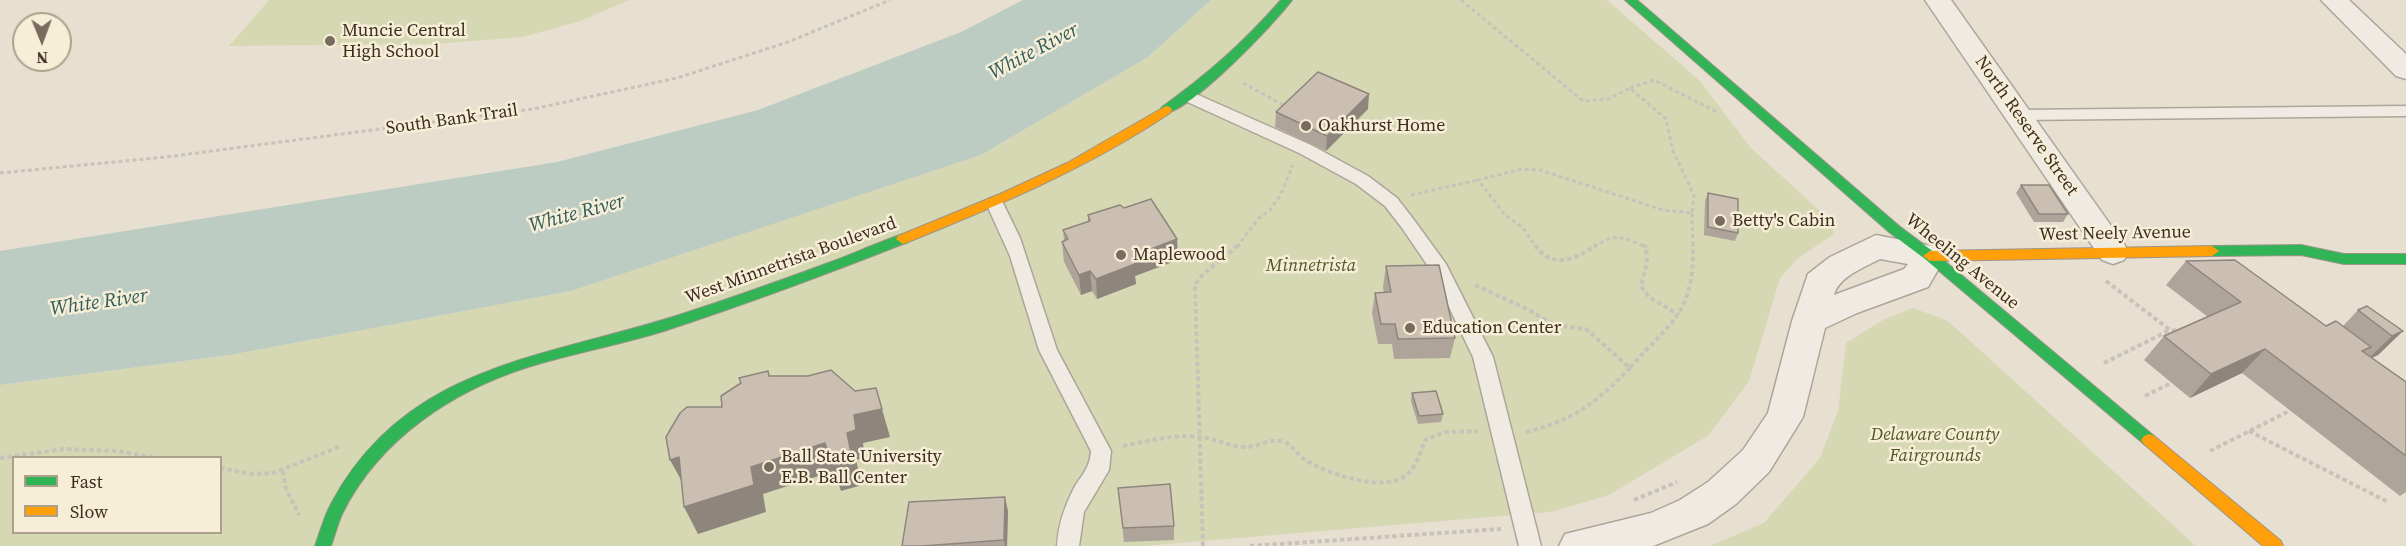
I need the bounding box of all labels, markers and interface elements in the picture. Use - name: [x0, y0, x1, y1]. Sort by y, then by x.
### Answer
- north arrow: [12, 12, 72, 72]
- water label: White River: [985, 18, 1083, 86]
- place label: Muncie Central High School: [342, 20, 466, 63]
- marker: Muncie Central High School: [323, 34, 337, 48]
- text: N: [36, 47, 48, 69]
- street label: North Reserve Street: [1970, 52, 2082, 200]
- street label: South Bank Trail: [385, 100, 519, 140]
- place label: Oakhurst Home: [1318, 115, 1445, 137]
- marker: Oakhurst Home: [1299, 119, 1313, 133]
- water label: White River: [526, 190, 628, 238]
- street label: Wheeling Avenue: [1901, 209, 2023, 315]
- place label: Betty's Cabin: [1732, 210, 1835, 232]
- street label: West Minnetrista Boulevard: [683, 213, 899, 309]
- marker: Betty's Cabin: [1713, 214, 1727, 228]
- street label: West Neely Avenue: [2039, 222, 2191, 246]
- place label: Maplewood: [1133, 244, 1226, 266]
- marker: Maplewood: [1114, 248, 1128, 262]
- park label: Minnetrista: [1266, 255, 1356, 277]
- water label: White River: [49, 284, 149, 322]
- place label: Education Center: [1422, 317, 1561, 339]
- marker: Education Center: [1403, 321, 1417, 335]
- park label: Delaware County Fairgrounds: [1871, 424, 1999, 466]
- place label: Ball State University E.B. Ball Center: [781, 446, 942, 488]
- legend: [12, 456, 222, 534]
- marker: Ball State University E.B. Ball Center: [762, 460, 776, 474]
- text: Fast: [70, 469, 103, 494]
- text: Slow: [70, 499, 108, 524]

